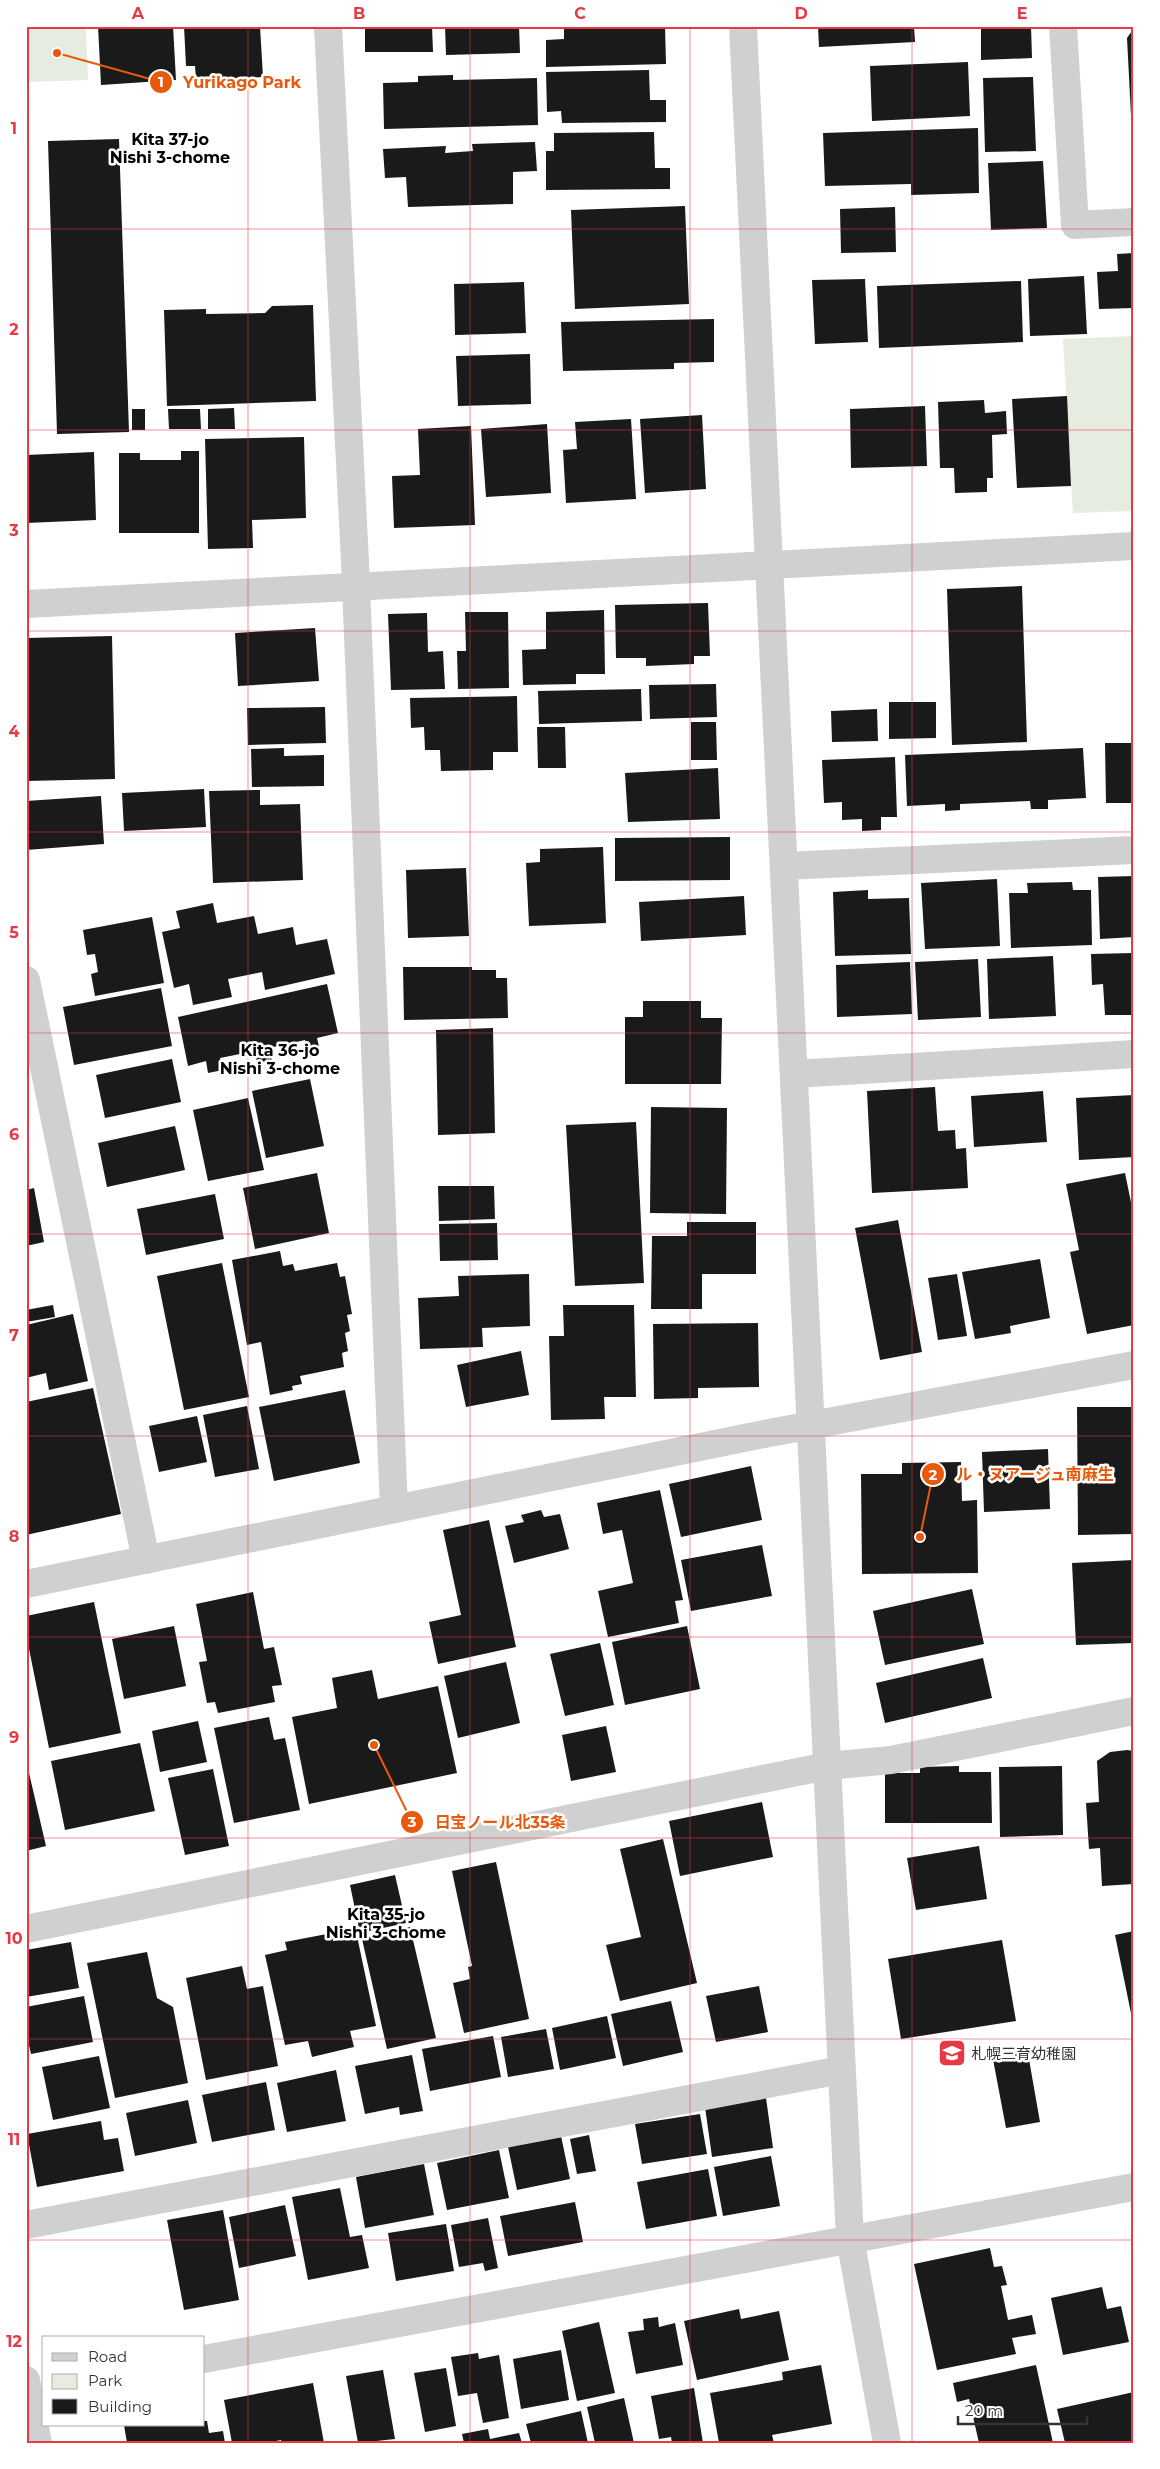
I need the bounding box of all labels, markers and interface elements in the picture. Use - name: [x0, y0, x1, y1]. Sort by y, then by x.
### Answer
- text: A: [131, 4, 145, 23]
- text: B: [353, 4, 365, 23]
- text: C: [574, 4, 586, 23]
- text: D: [794, 4, 808, 23]
- text: E: [1017, 4, 1027, 23]
- callout: Yurikago Park: [148, 67, 311, 98]
- text: 1: [158, 72, 164, 91]
- text: Yurikago Park: [182, 73, 302, 92]
- text: 1: [11, 119, 17, 138]
- district label: Kita 37-jo Nishi 3-chome: [110, 130, 230, 167]
- text: 2: [9, 320, 19, 339]
- text: 3: [8, 521, 19, 540]
- text: 4: [8, 722, 20, 741]
- text: 5: [9, 923, 19, 942]
- district label: Kita 36-jo Nishi 3-chome: [220, 1041, 340, 1078]
- text: 6: [9, 1125, 19, 1144]
- text: 7: [9, 1326, 19, 1345]
- callout: ル・ヌアージュ南麻生: [921, 1459, 1125, 1490]
- text: 2: [929, 1465, 938, 1484]
- text: ル・ヌアージュ南麻生: [956, 1465, 1114, 1484]
- text: 8: [9, 1527, 19, 1546]
- text: 9: [9, 1728, 19, 1747]
- callout: 日宝ノール北35条: [399, 1806, 575, 1837]
- text: 3: [407, 1812, 417, 1831]
- text: 日宝ノール北35条: [435, 1813, 565, 1832]
- district label: Kita 35-jo Nishi 3-chome: [326, 1905, 446, 1942]
- text: 10: [5, 1929, 23, 1948]
- school or university icon: 札幌三育幼稚園: [937, 2038, 967, 2068]
- place label: 札幌三育幼稚園: [971, 2044, 1076, 2063]
- text: 11: [8, 2130, 20, 2149]
- text: 12: [6, 2332, 22, 2351]
- legend: [42, 2336, 205, 2426]
- text: Road: [88, 2347, 127, 2366]
- text: Park: [88, 2371, 122, 2390]
- scale bar: [958, 2394, 1086, 2426]
- text: Building: [88, 2397, 152, 2416]
- text: 20 m: [965, 2401, 1003, 2420]

